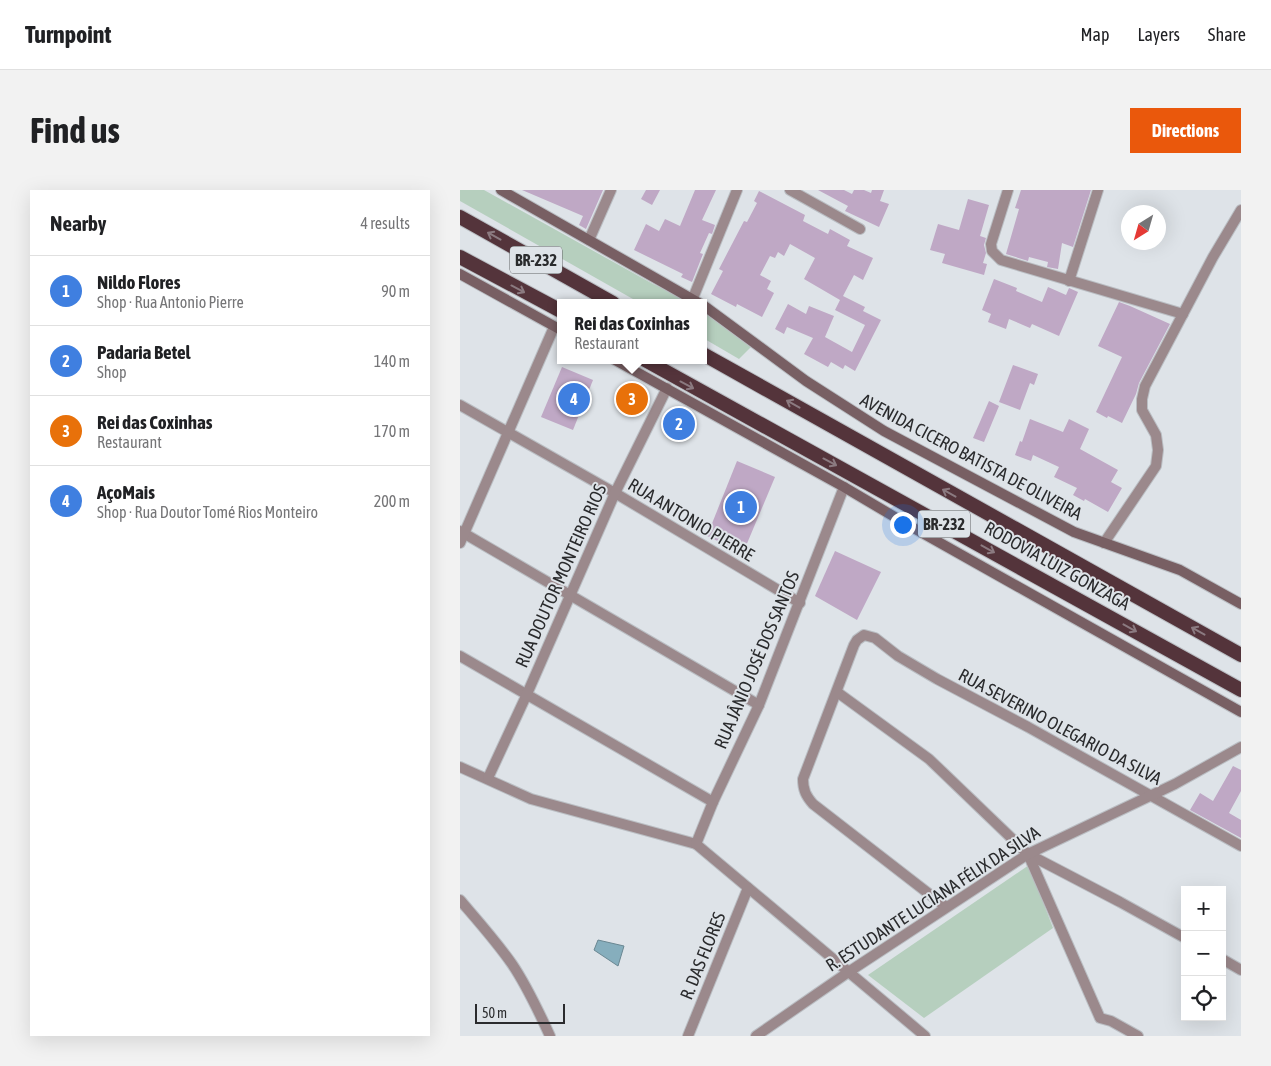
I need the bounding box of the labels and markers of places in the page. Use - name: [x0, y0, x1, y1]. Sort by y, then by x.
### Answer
- pin: 4: [558, 380, 590, 418]
- pin: 3: [616, 380, 648, 418]
- pin: 2: [663, 405, 695, 443]
- pin: 1: [725, 488, 757, 526]

